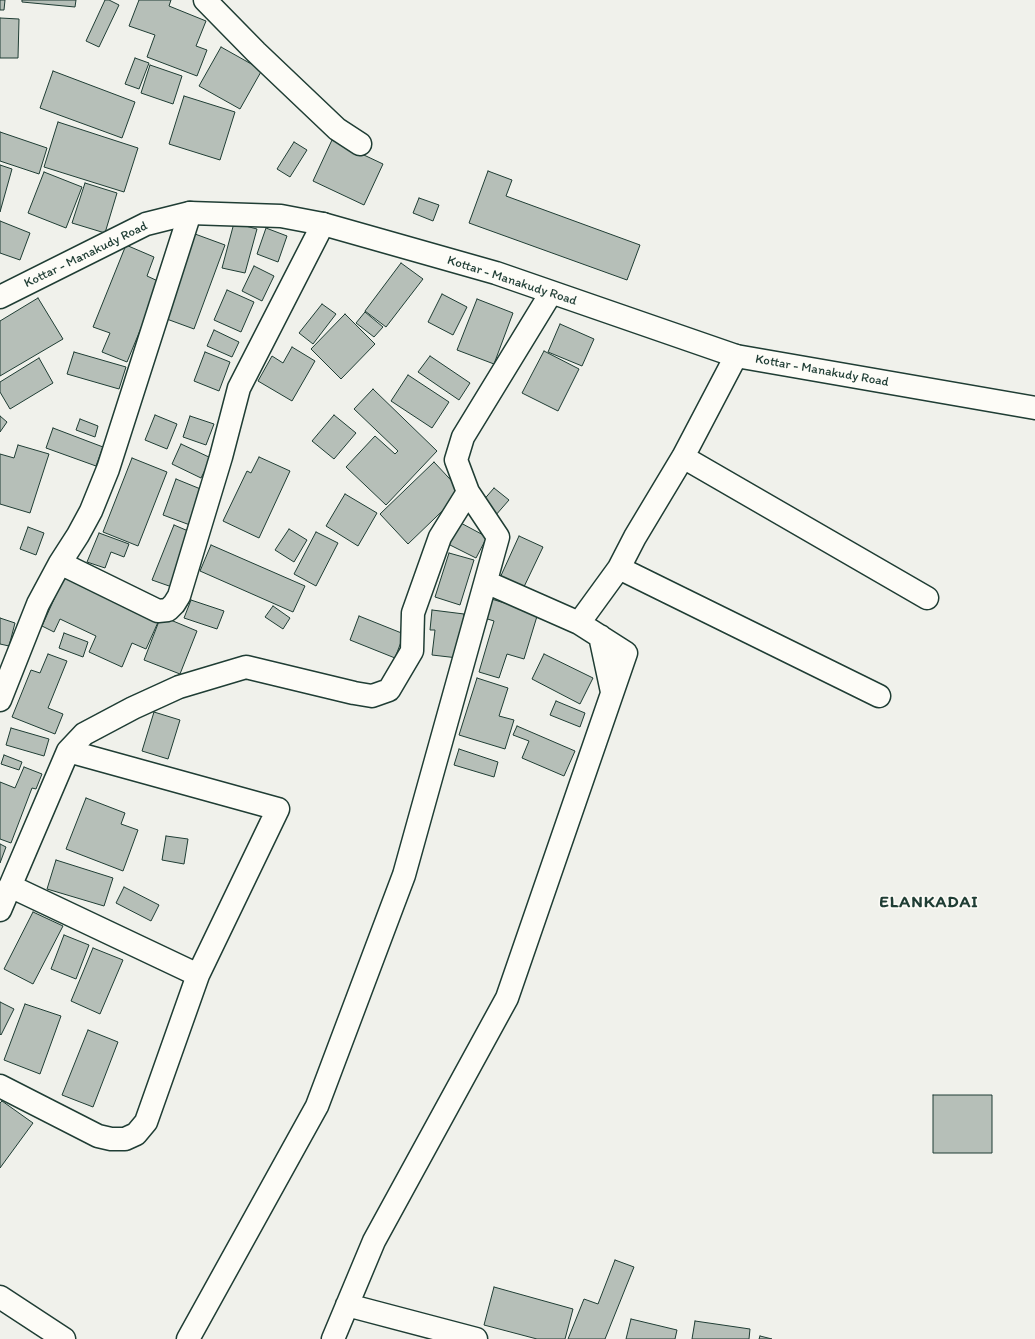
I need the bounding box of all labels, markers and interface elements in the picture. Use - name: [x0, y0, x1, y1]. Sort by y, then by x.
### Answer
- street label: Kottar - Manakudy Road: [22, 218, 150, 292]
- street label: Kottar - Manakudy Road: [445, 253, 579, 309]
- street label: Kottar - Manakudy Road: [754, 352, 890, 390]
- district label: ELANKADAI: [880, 893, 978, 913]

